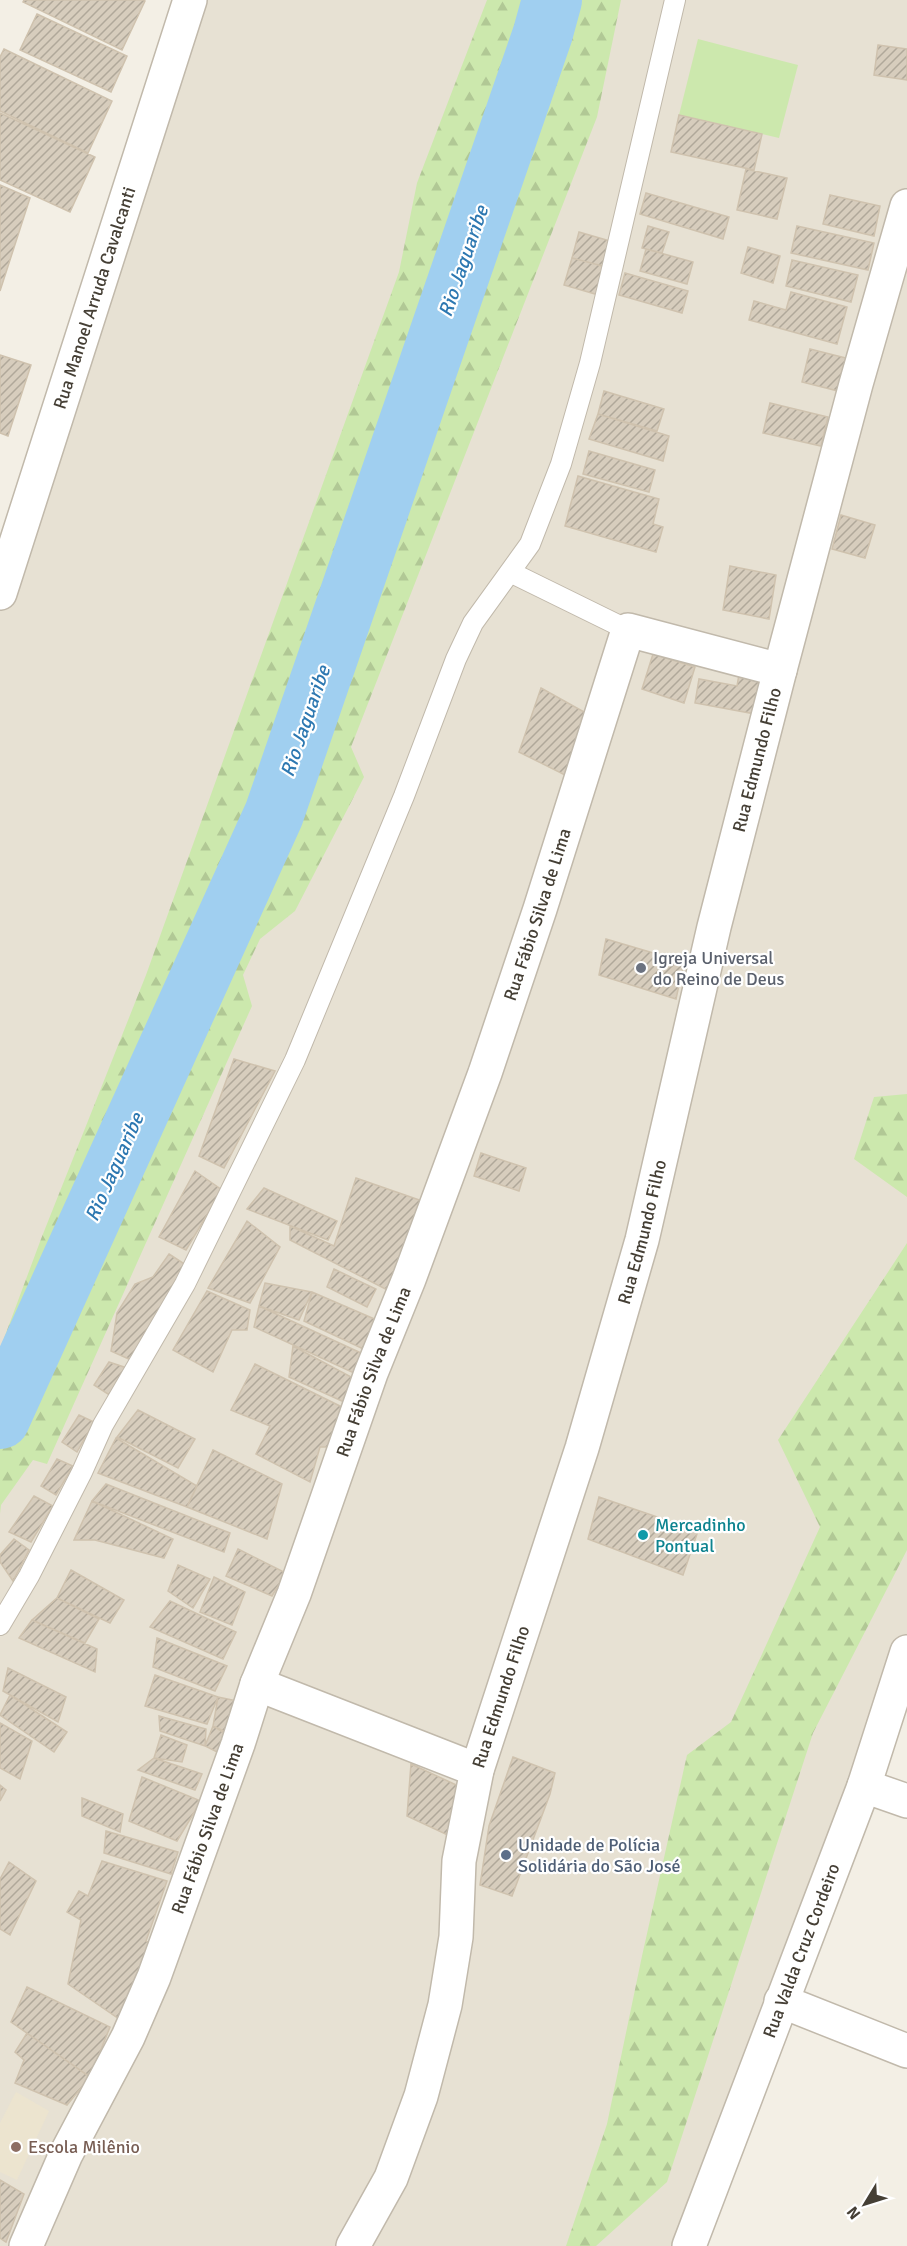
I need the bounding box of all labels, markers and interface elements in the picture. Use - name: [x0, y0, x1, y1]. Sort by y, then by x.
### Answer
- street label: Rua Manoel Arruda Cavalcanti: [49, 184, 140, 412]
- water label: Rio Jaguaribe: [433, 201, 495, 320]
- water label: Rio Jaguaribe: [275, 661, 337, 780]
- street label: Rua Edmundo Filho: [728, 685, 786, 835]
- street label: Rua Fábio Silva de Lima: [499, 825, 576, 1004]
- place label: Igreja Universal do Reino de Deus: [653, 947, 784, 990]
- marker: Igreja Universal do Reino de Deus: [634, 961, 648, 975]
- water label: Rio Jaguaribe: [79, 1108, 150, 1225]
- street label: Rua Edmundo Filho: [613, 1158, 671, 1307]
- street label: Rua Fábio Silva de Lima: [332, 1283, 416, 1460]
- place label: Mercadinho Pontual: [655, 1514, 746, 1557]
- marker: Mercadinho Pontual: [636, 1528, 650, 1542]
- street label: Rua Edmundo Filho: [467, 1623, 534, 1771]
- street label: Rua Fábio Silva de Lima: [167, 1740, 248, 1917]
- place label: Unidade de Polícia Solidária do São José: [518, 1834, 681, 1877]
- marker: Unidade de Polícia Solidária do São José: [499, 1848, 513, 1862]
- street label: Rua Valda Cruz Cordeiro: [758, 1860, 845, 2041]
- place label: Escola Milênio: [28, 2136, 140, 2158]
- marker: Escola Milênio: [9, 2140, 23, 2154]
- north arrow: [835, 2174, 895, 2234]
- text: N: [843, 2202, 865, 2223]

